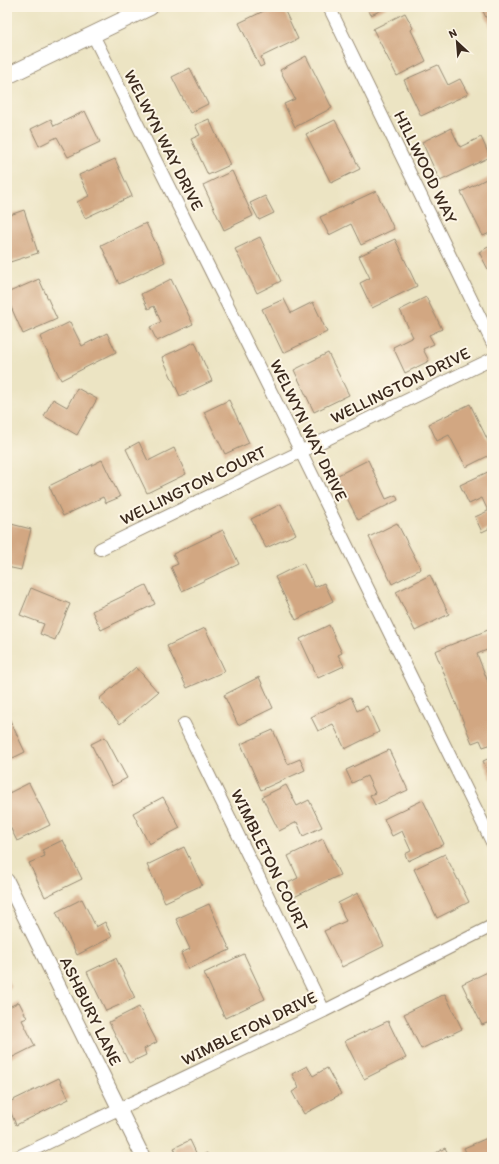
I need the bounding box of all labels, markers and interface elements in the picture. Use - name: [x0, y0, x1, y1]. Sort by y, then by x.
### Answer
- north arrow: [437, 22, 477, 62]
- text: N: [447, 26, 459, 41]
- street label: WELWYN WAY DRIVE: [120, 66, 208, 214]
- street label: HILLWOOD WAY: [390, 107, 462, 227]
- street label: WELLINGTON DRIVE: [327, 342, 473, 428]
- street label: WELWYN WAY DRIVE: [266, 356, 352, 504]
- street label: WELLINGTON COURT: [117, 441, 270, 529]
- street label: WIMBLETON COURT: [227, 786, 313, 935]
- street label: ASHBURY LANE: [56, 953, 126, 1069]
- street label: WIMBLETON DRIVE: [178, 986, 320, 1070]

